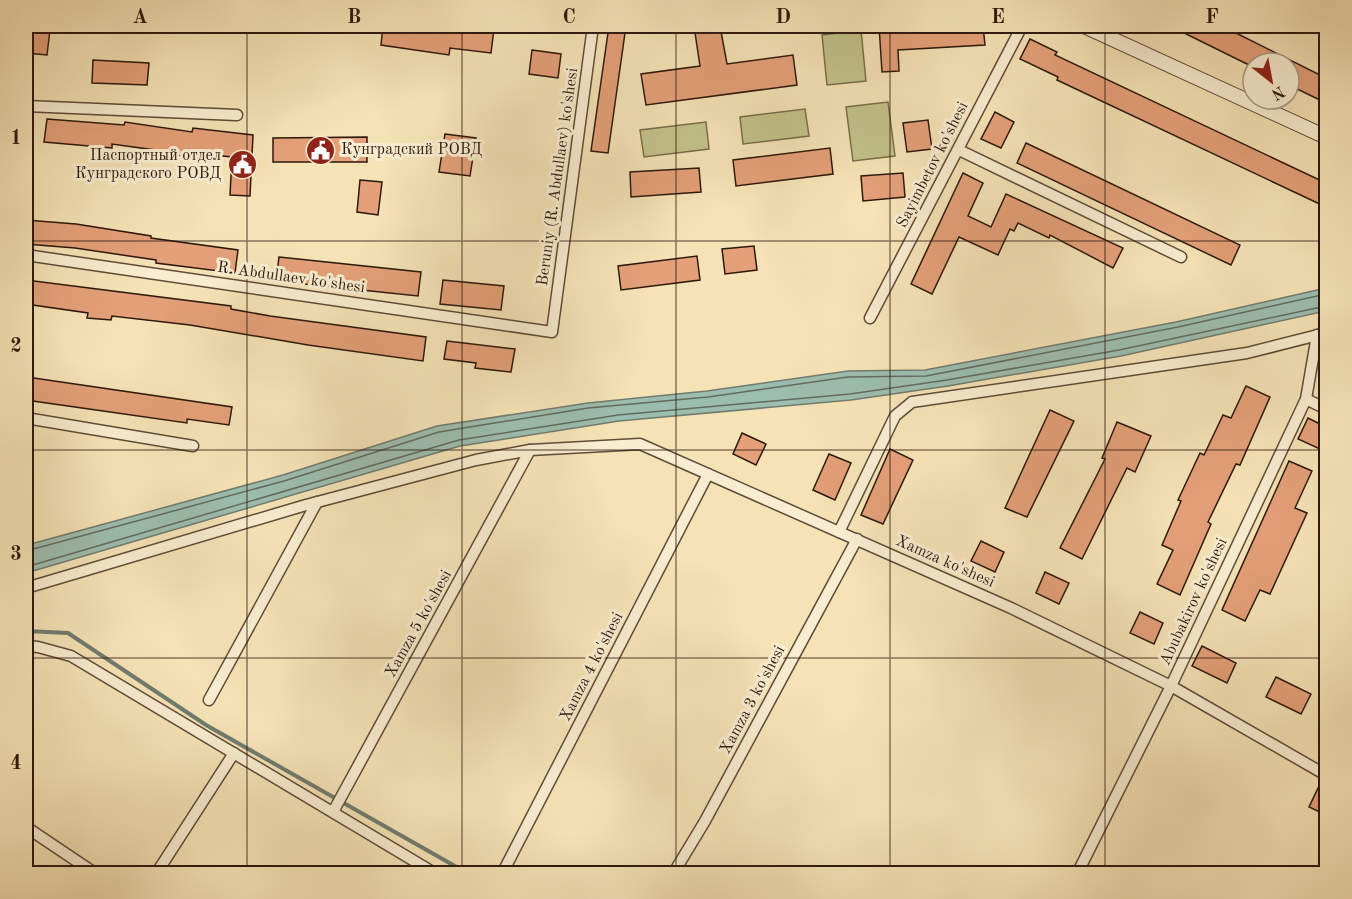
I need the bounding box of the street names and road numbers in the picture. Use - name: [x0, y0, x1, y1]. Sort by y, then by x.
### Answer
- street label: Beruniy (R. Abdullaev) ko'shesi: [534, 67, 581, 287]
- street label: Sayimbetov ko'shesi: [894, 100, 972, 230]
- street label: R. Abdullaev ko'shesi: [216, 260, 366, 296]
- street label: Xamza ko'shesi: [893, 533, 997, 591]
- street label: Abubakirov ko'shesi: [1157, 536, 1231, 668]
- street label: Xamza 5 ko'shesi: [383, 568, 455, 680]
- street label: Xamza 4 ko'shesi: [558, 610, 626, 724]
- street label: Xamza 3 ko'shesi: [718, 643, 788, 757]

